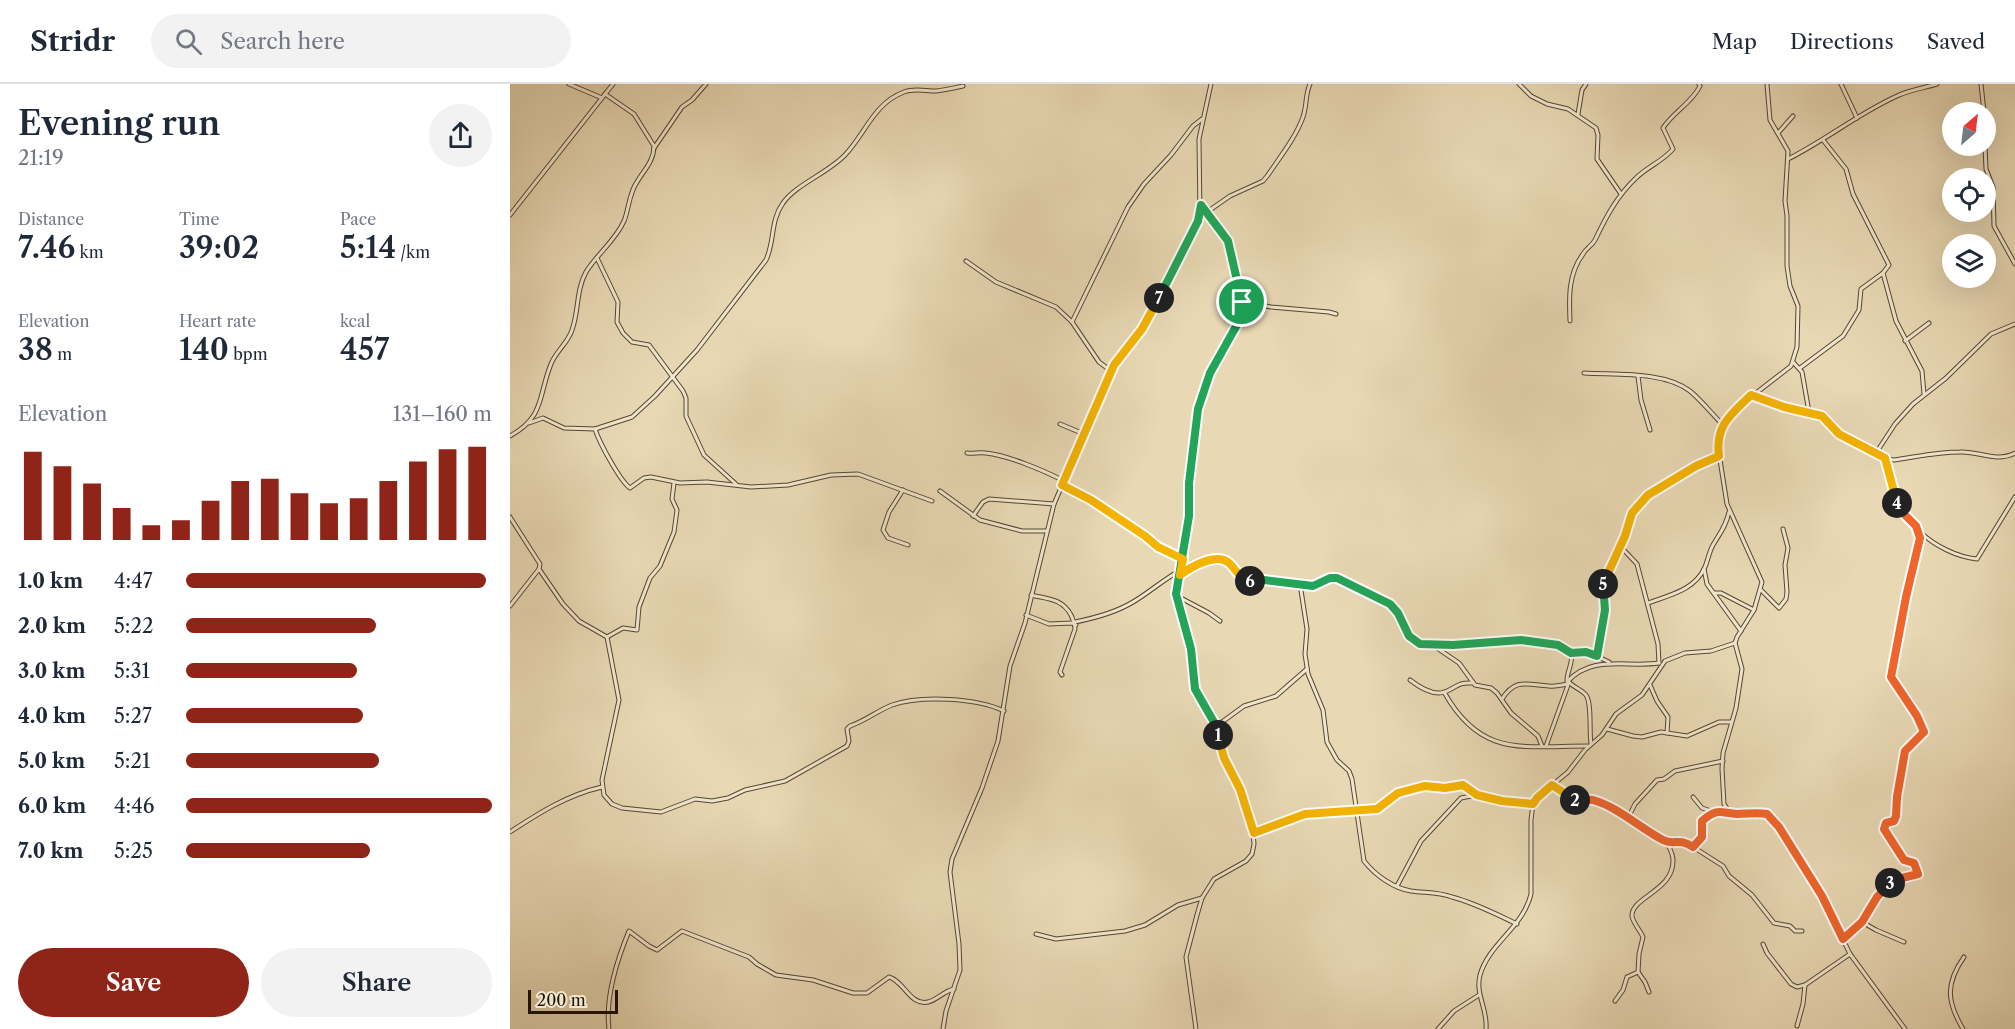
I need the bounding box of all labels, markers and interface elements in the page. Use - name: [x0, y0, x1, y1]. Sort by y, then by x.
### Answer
- search box: [151, 14, 571, 68]
- text: Stridr: [30, 24, 115, 58]
- icon: search: [172, 25, 205, 58]
- text: Search here: [220, 28, 345, 55]
- text: Map: [1712, 29, 1757, 54]
- text: Directions: [1790, 29, 1894, 54]
- text: Saved: [1927, 29, 1985, 54]
- north arrow: [1942, 102, 1996, 156]
- map controls: [1942, 102, 1996, 288]
- text: Evening run: [18, 103, 220, 144]
- button: share: [429, 104, 492, 167]
- text: 21:19: [18, 146, 64, 170]
- button: locate: [1942, 168, 1996, 222]
- text: Distance: [18, 209, 84, 229]
- text: Time: [179, 209, 219, 229]
- text: Pace: [340, 209, 376, 229]
- text: 7.46: [18, 229, 75, 266]
- text: 39:02: [179, 229, 259, 266]
- text: 5:14: [340, 229, 396, 266]
- button: layers: [1942, 234, 1996, 288]
- text: km: [75, 242, 104, 262]
- text: /km: [396, 242, 430, 262]
- pin: [1216, 276, 1267, 327]
- pin: 7: [1144, 283, 1174, 313]
- icon: arrive: [1225, 285, 1258, 318]
- text: 7: [1155, 288, 1163, 308]
- text: Elevation: [18, 311, 89, 331]
- text: Heart rate: [179, 311, 256, 331]
- text: kcal: [340, 311, 370, 331]
- text: 38: [18, 331, 53, 368]
- text: 140: [179, 331, 229, 368]
- text: 457: [340, 331, 389, 368]
- text: m: [53, 344, 72, 364]
- text: bpm: [229, 344, 268, 364]
- text: Elevation: [18, 402, 107, 426]
- text: 131–160 m: [393, 402, 492, 426]
- pin: 4: [1882, 488, 1912, 518]
- text: 4: [1892, 493, 1902, 513]
- pin: 6: [1235, 566, 1265, 596]
- text: 1.0 km: [18, 569, 83, 593]
- text: 4:47: [114, 569, 153, 593]
- pin: 5: [1588, 569, 1618, 599]
- text: 6: [1245, 571, 1255, 591]
- text: 5: [1599, 574, 1607, 594]
- text: 2.0 km: [18, 614, 86, 638]
- text: 5:22: [114, 614, 153, 638]
- text: 3.0 km: [18, 659, 85, 683]
- text: 5:31: [114, 659, 150, 683]
- text: 4.0 km: [18, 704, 86, 728]
- text: 5:27: [114, 704, 152, 728]
- pin: 1: [1203, 720, 1233, 750]
- text: 1: [1214, 725, 1222, 745]
- text: 5.0 km: [18, 749, 85, 773]
- text: 5:21: [114, 749, 150, 773]
- pin: 2: [1560, 785, 1590, 815]
- text: 2: [1570, 790, 1580, 810]
- text: 6.0 km: [18, 794, 86, 818]
- text: 4:46: [114, 794, 154, 818]
- text: 7.0 km: [18, 839, 84, 863]
- text: 5:25: [114, 839, 153, 863]
- pin: 3: [1875, 868, 1905, 898]
- text: 3: [1885, 873, 1895, 893]
- button: Save: [18, 948, 249, 1017]
- button: Share: [261, 948, 492, 1017]
- scale bar: [528, 987, 618, 1014]
- text: 200 m: [537, 990, 586, 1010]

